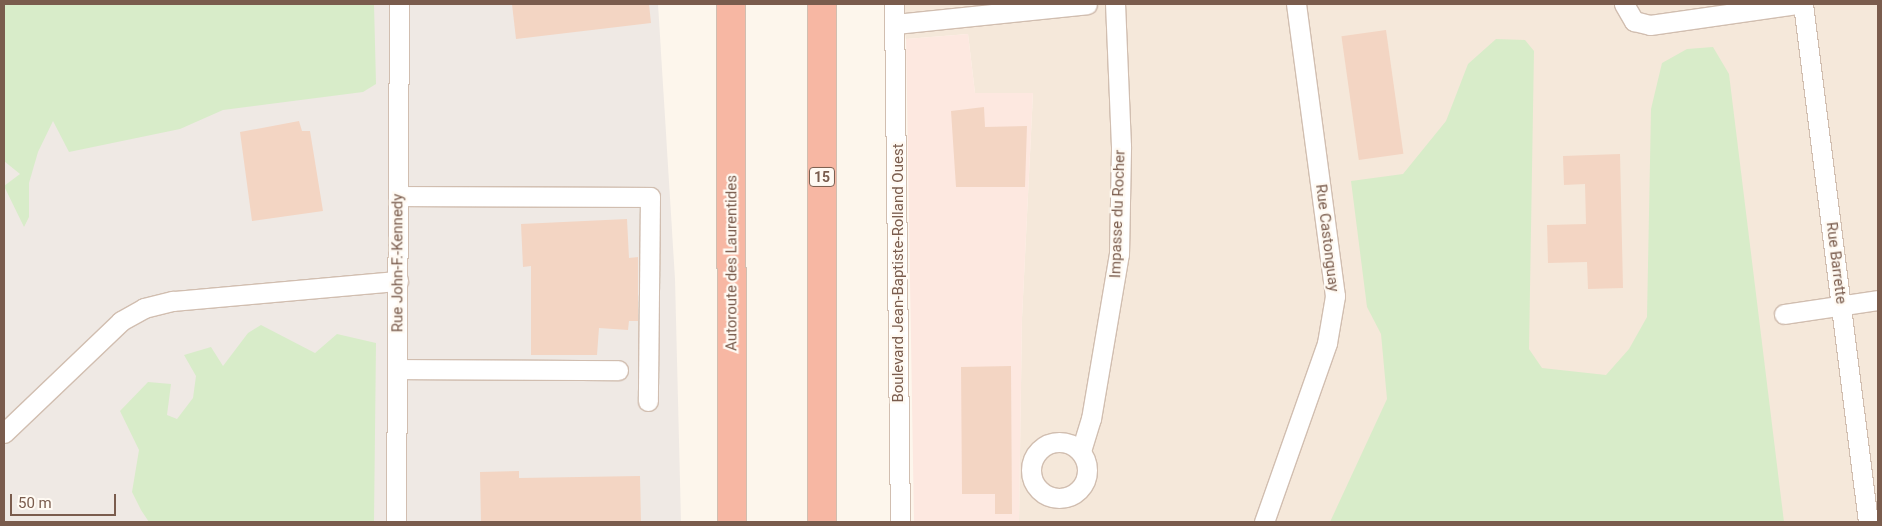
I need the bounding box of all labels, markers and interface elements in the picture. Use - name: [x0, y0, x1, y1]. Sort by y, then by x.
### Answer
- street label: Boulevard Jean-Baptiste-Rolland Ouest: [890, 143, 908, 403]
- street label: Impasse du Rocher: [1107, 150, 1129, 278]
- road number: 15: [808, 166, 836, 188]
- street label: Autoroute des Laurentides: [723, 175, 741, 351]
- street label: Rue Castonguay: [1311, 183, 1343, 293]
- street label: Rue John-F.-Kennedy: [389, 194, 407, 332]
- street label: Rue Barrette: [1822, 221, 1850, 305]
- scale bar: [12, 484, 119, 516]
- text: 50 m: [18, 494, 52, 512]

